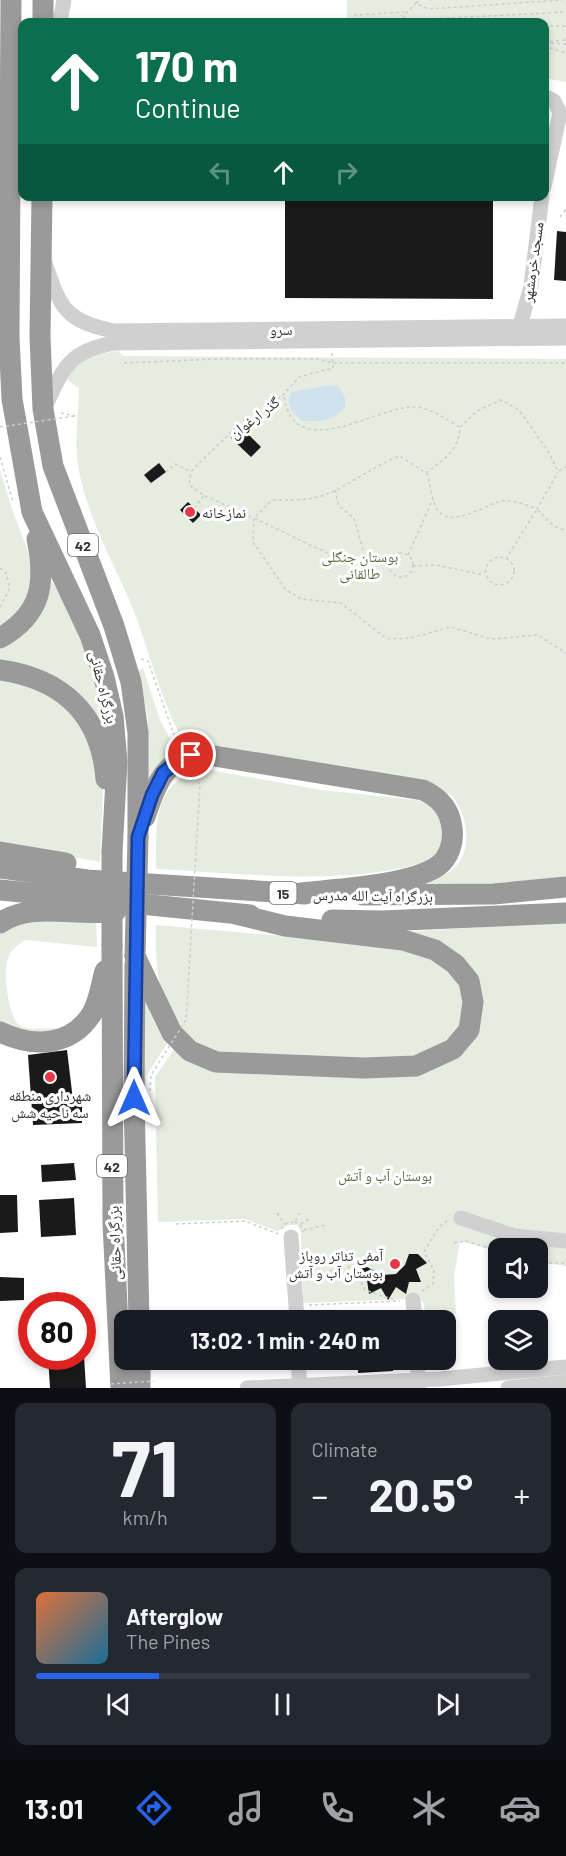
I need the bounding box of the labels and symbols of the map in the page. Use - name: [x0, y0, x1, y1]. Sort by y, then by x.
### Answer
- street label: مسجد خرمشهر: [517, 220, 548, 305]
- street label: سرو: [269, 320, 293, 339]
- street label: گذر ارغوان: [225, 392, 284, 443]
- place label: نمازخانه: [202, 503, 246, 522]
- marker: نمازخانه: [183, 505, 197, 519]
- road number: 42: [68, 534, 98, 556]
- park label: بوستان جنگلی طالقانی: [322, 547, 398, 584]
- street label: بزرگراه حقانی: [84, 649, 122, 726]
- pin: [165, 729, 216, 780]
- road number: 15: [270, 882, 296, 904]
- street label: بزرگراه آیت الله مدرس: [313, 885, 433, 907]
- position arrow: [102, 1066, 166, 1130]
- marker: شهرداری منطقه سه ناحیه شش: [43, 1070, 57, 1084]
- place label: شهرداری منطقه سه ناحیه شش: [9, 1086, 91, 1123]
- road number: 42: [97, 1155, 127, 1177]
- park label: بوستان آب و آتش: [338, 1166, 432, 1186]
- street label: بزرگراه حقانی: [104, 1205, 126, 1281]
- place label: آمفی تئاتر روباز بوستان آب و آتش: [289, 1246, 384, 1283]
- marker: آمفی تئاتر روباز بوستان آب و آتش: [388, 1257, 402, 1271]
- speed limit sign: 80: [18, 1292, 96, 1370]

